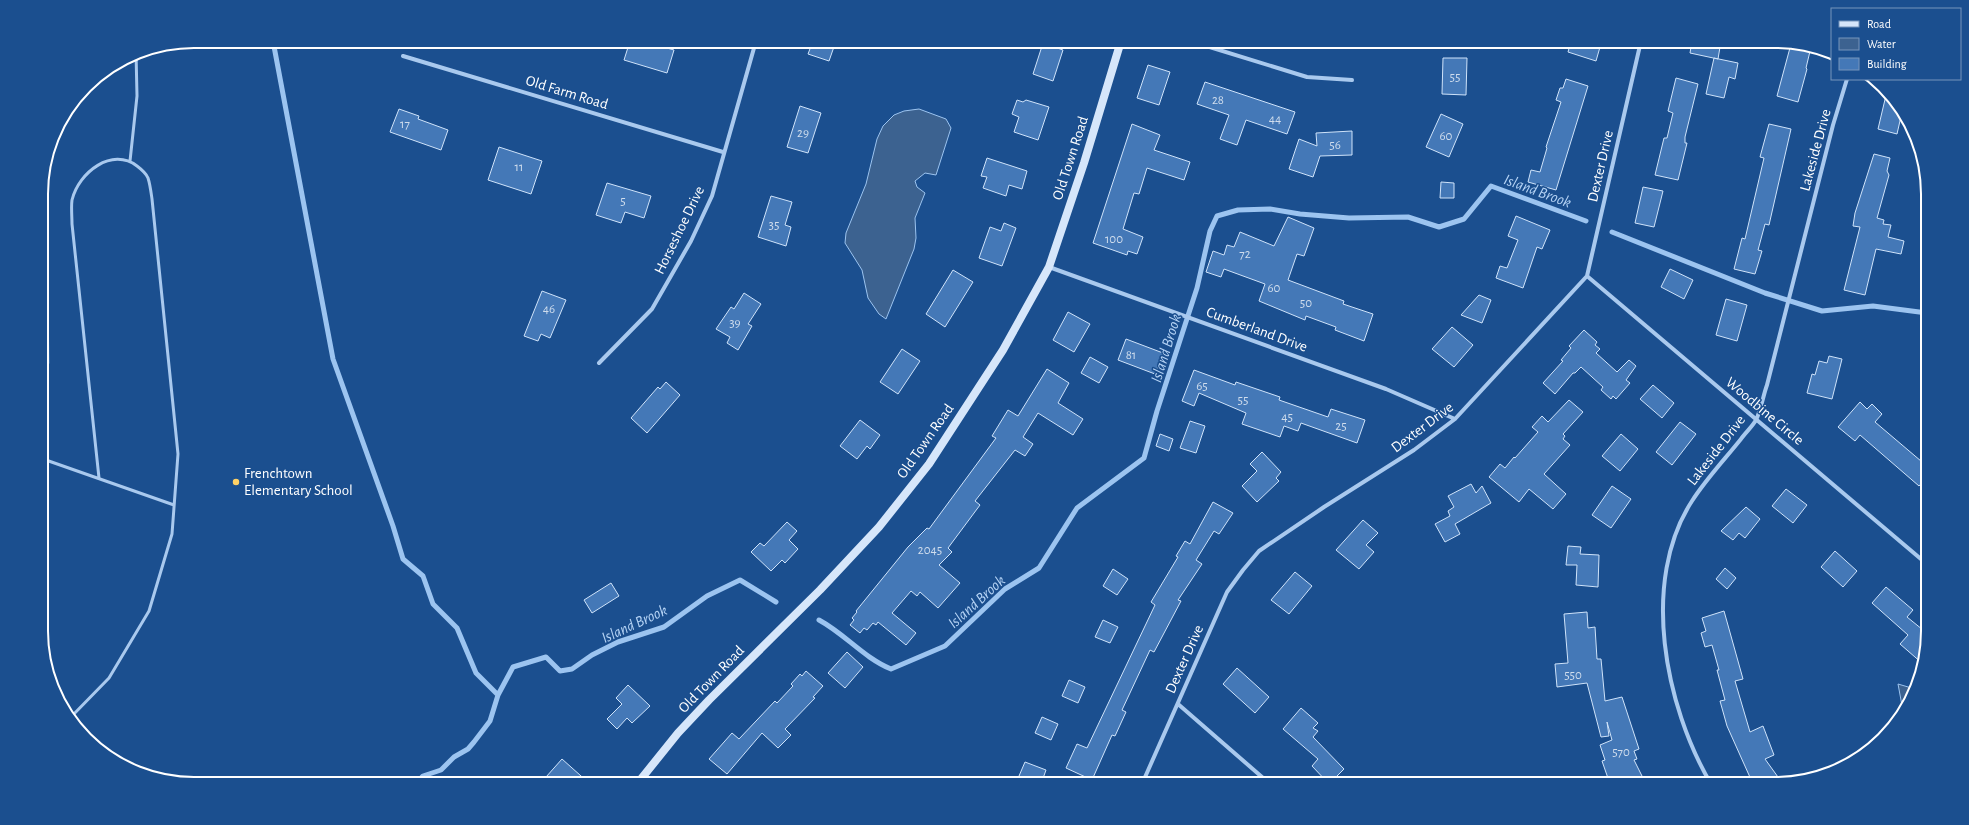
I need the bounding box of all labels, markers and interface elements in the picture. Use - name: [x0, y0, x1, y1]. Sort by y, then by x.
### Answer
- legend: [1831, 8, 1961, 80]
- text: Road: [1867, 18, 1891, 30]
- text: Water: [1867, 38, 1896, 50]
- text: Building: [1867, 58, 1907, 70]
- house number: 55: [1450, 71, 1460, 84]
- street label: Old Farm Road: [524, 73, 610, 112]
- house number: 28: [1212, 94, 1224, 107]
- street label: Lakeside Drive: [1797, 107, 1834, 193]
- house number: 44: [1269, 113, 1281, 126]
- street label: Old Town Road: [1050, 114, 1091, 202]
- house number: 17: [400, 118, 411, 131]
- house number: 29: [797, 127, 809, 140]
- street label: Dexter Drive: [1585, 129, 1616, 203]
- house number: 60: [1440, 130, 1453, 143]
- house number: 56: [1329, 139, 1341, 152]
- house number: 11: [515, 161, 523, 174]
- water label: Island Brook: [1502, 171, 1574, 211]
- street label: Horseshoe Drive: [652, 184, 707, 277]
- house number: 5: [620, 195, 626, 208]
- house number: 35: [769, 219, 779, 232]
- house number: 100: [1105, 233, 1123, 246]
- house number: 72: [1239, 248, 1251, 261]
- house number: 60: [1268, 282, 1281, 295]
- house number: 50: [1300, 297, 1312, 310]
- house number: 46: [543, 303, 555, 316]
- street label: Cumberland Drive: [1204, 304, 1309, 355]
- water label: Island Brook: [1148, 312, 1184, 384]
- house number: 39: [729, 317, 741, 330]
- house number: 81: [1126, 349, 1136, 362]
- street label: Woodbine Circle: [1723, 375, 1806, 448]
- house number: 65: [1196, 380, 1208, 393]
- house number: 55: [1238, 394, 1248, 407]
- street label: Dexter Drive: [1389, 399, 1456, 455]
- street label: Old Town Road: [894, 401, 957, 481]
- house number: 45: [1281, 411, 1293, 424]
- street label: Lakeside Drive: [1685, 412, 1748, 488]
- house number: 25: [1335, 420, 1347, 433]
- place label: Frenchtown Elementary School: [244, 466, 353, 498]
- marker: Frenchtown Elementary School: [231, 477, 241, 487]
- house number: 2045: [918, 544, 942, 557]
- water label: Island Brook: [945, 572, 1008, 631]
- water label: Island Brook: [599, 602, 670, 646]
- street label: Dexter Drive: [1163, 623, 1206, 696]
- street label: Old Town Road: [676, 643, 747, 716]
- house number: 550: [1564, 669, 1582, 682]
- house number: 570: [1612, 746, 1630, 759]

